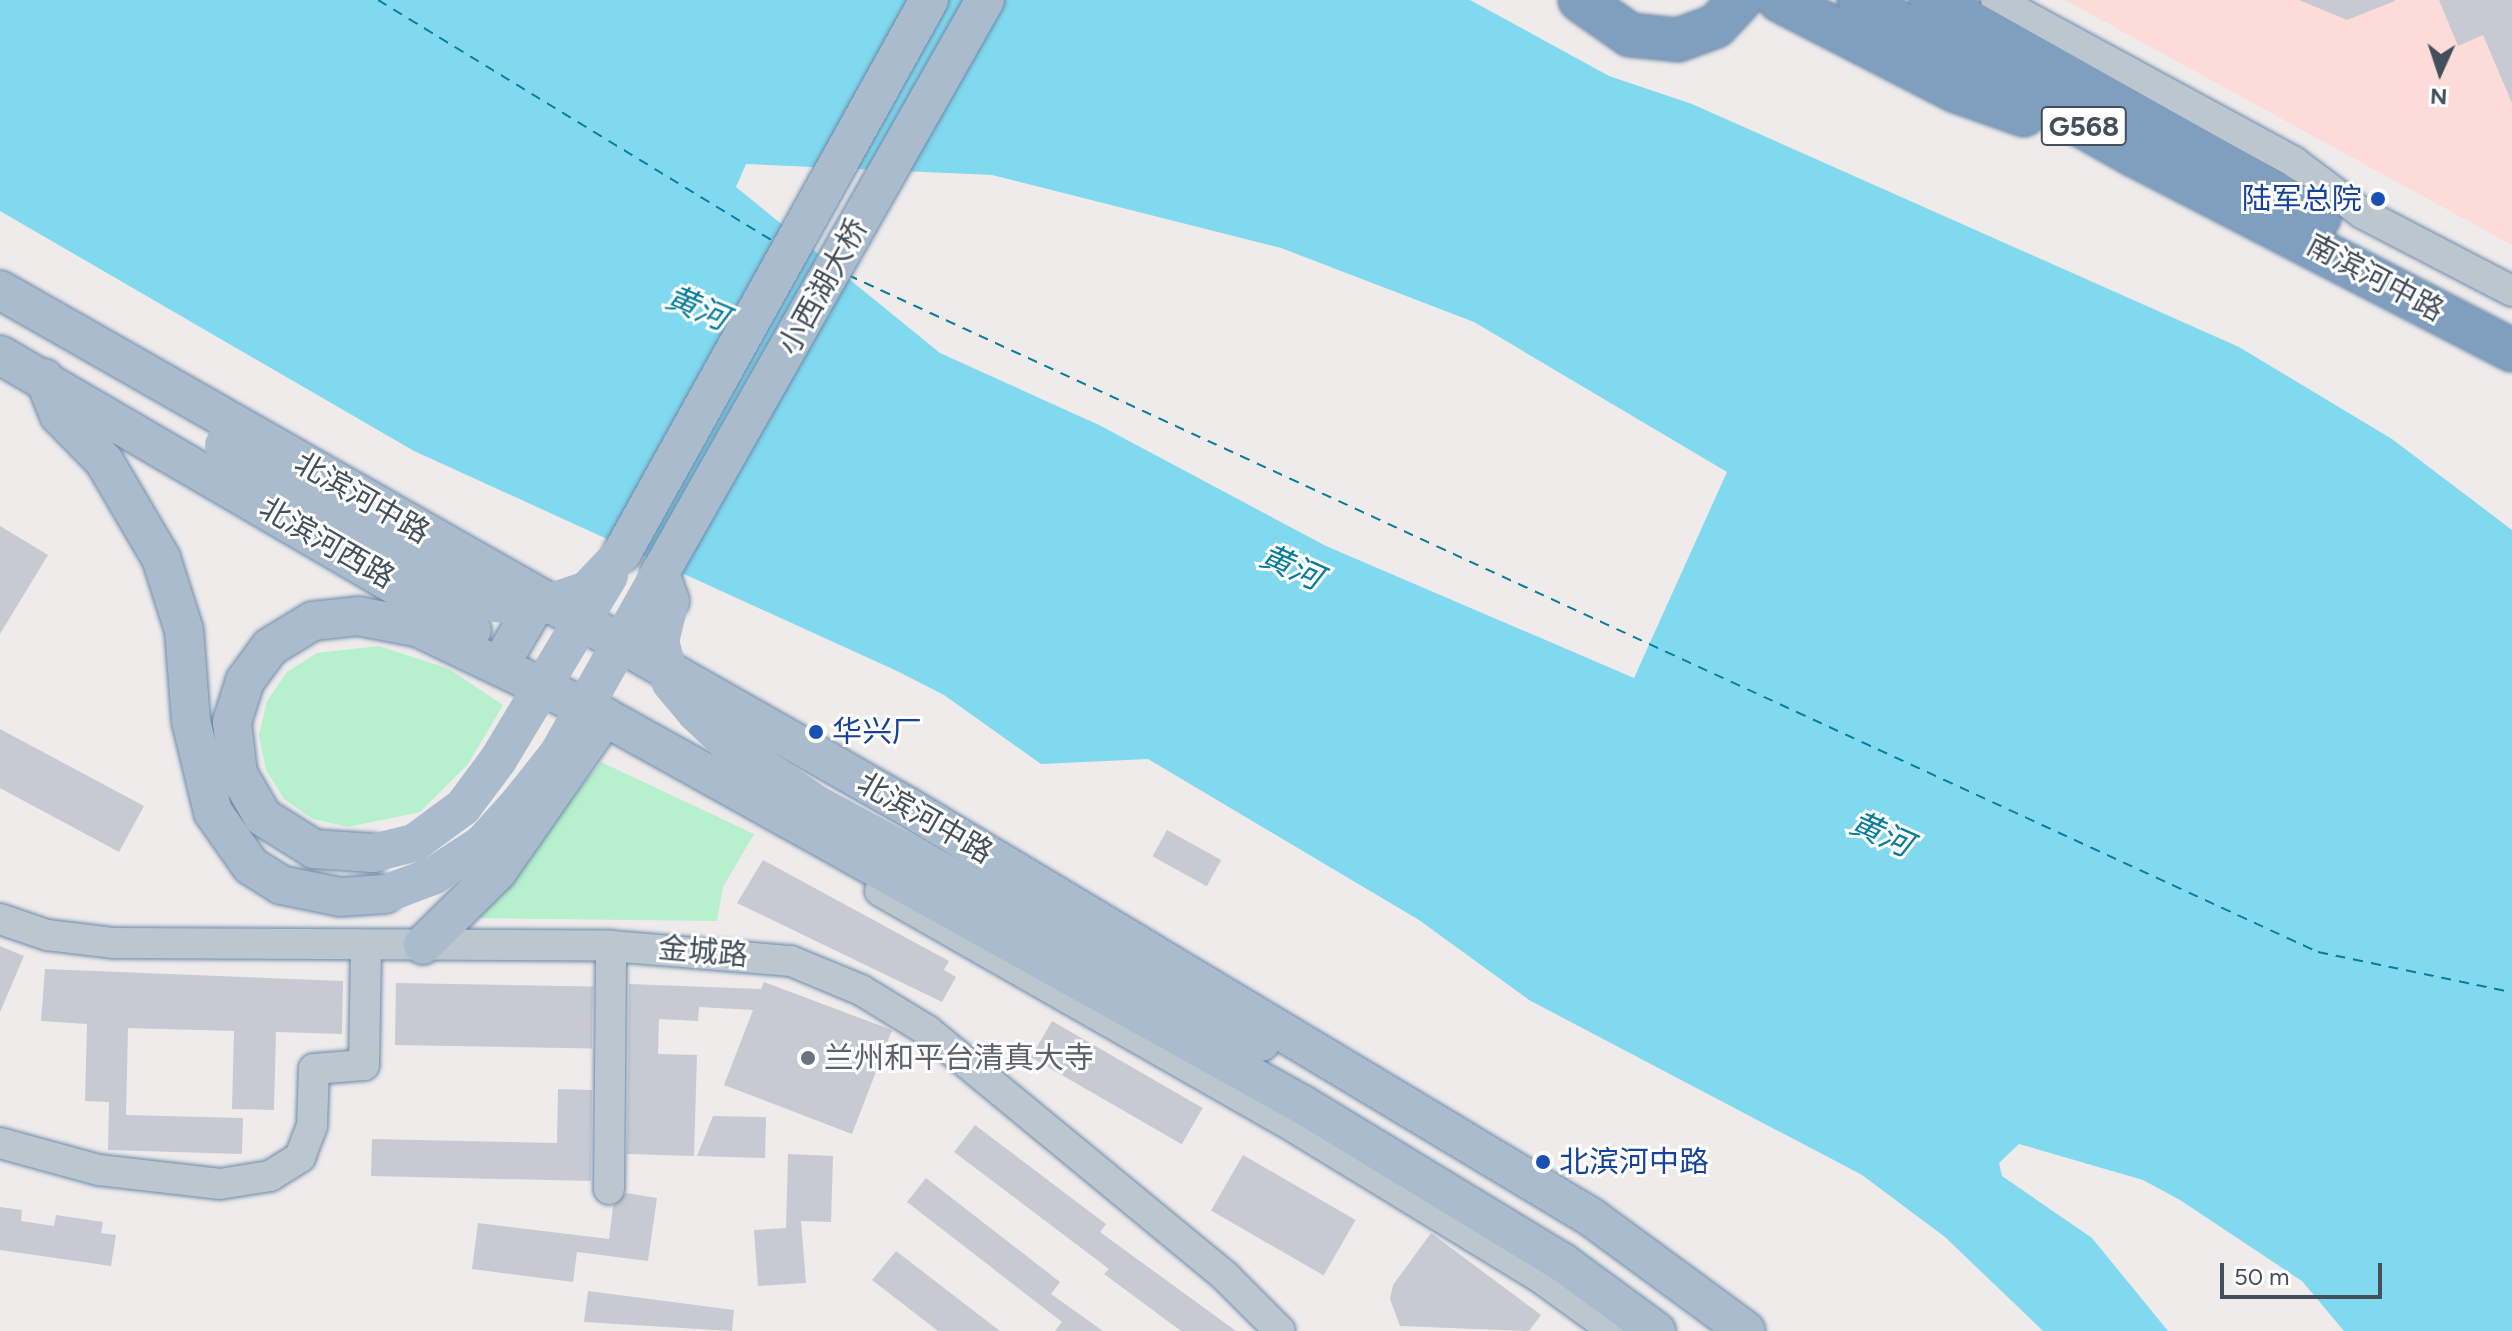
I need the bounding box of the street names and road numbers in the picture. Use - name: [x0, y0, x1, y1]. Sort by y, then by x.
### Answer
- road number: G568: [2040, 102, 2128, 150]
- street label: 小西湖大桥: [771, 213, 875, 361]
- street label: 南滨河中路: [2300, 227, 2450, 329]
- street label: 北滨河中路: [288, 445, 436, 551]
- street label: 北滨河西路: [253, 490, 401, 596]
- street label: 北滨河中路: [851, 765, 999, 871]
- street label: 金城路: [657, 930, 749, 974]

